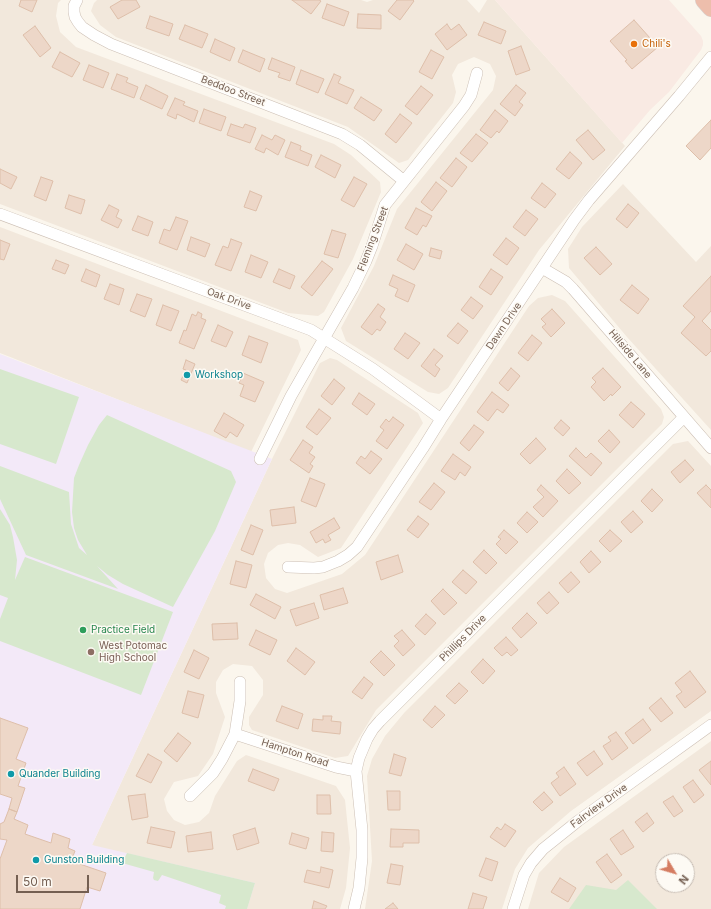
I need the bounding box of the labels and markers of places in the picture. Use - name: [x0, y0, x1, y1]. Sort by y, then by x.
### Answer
- place label: Chili's: [642, 38, 671, 50]
- marker: Chili's: [629, 39, 639, 49]
- place label: Workshop: [195, 369, 243, 381]
- marker: Workshop: [182, 370, 192, 380]
- place label: Practice Field: [91, 624, 155, 636]
- marker: Practice Field: [78, 625, 88, 635]
- place label: West Potomac High School: [99, 640, 167, 664]
- marker: West Potomac High School: [86, 647, 96, 657]
- place label: Quander Building: [19, 768, 100, 780]
- marker: Quander Building: [6, 769, 16, 779]
- place label: Gunston Building: [44, 854, 124, 866]
- marker: Gunston Building: [31, 855, 41, 865]

